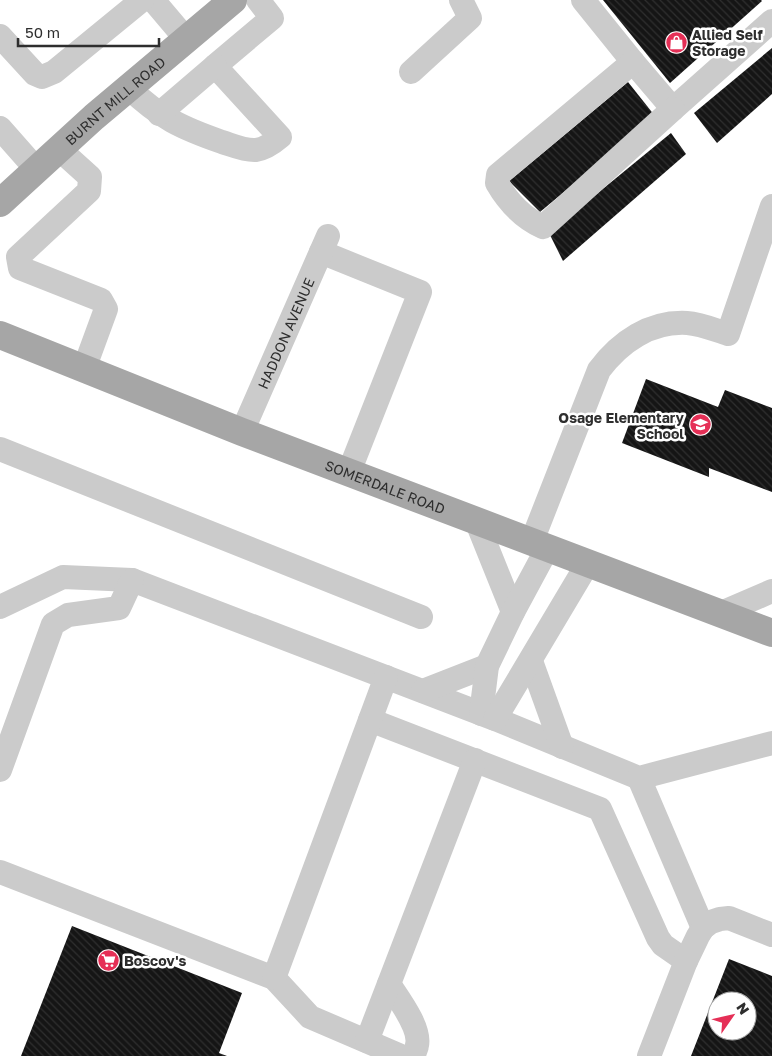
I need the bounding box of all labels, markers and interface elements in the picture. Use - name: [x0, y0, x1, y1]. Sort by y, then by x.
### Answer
- scale bar: [18, 15, 159, 47]
- text: 50 m: [25, 23, 60, 41]
- place label: Allied Self Storage: [692, 26, 763, 59]
- shop icon: Allied Self Storage: [664, 30, 688, 54]
- street label: BURNT MILL ROAD: [61, 53, 168, 148]
- street label: HADDON AVENUE: [254, 275, 317, 391]
- place label: Osage Elementary School: [558, 409, 685, 442]
- school or university icon: Osage Elementary School: [688, 413, 712, 437]
- street label: SOMERDALE ROAD: [323, 456, 448, 517]
- supermarket icon: Boscov's: [96, 948, 120, 972]
- place label: Boscov's: [124, 952, 187, 969]
- north arrow: [707, 991, 757, 1041]
- text: N: [733, 999, 753, 1018]

